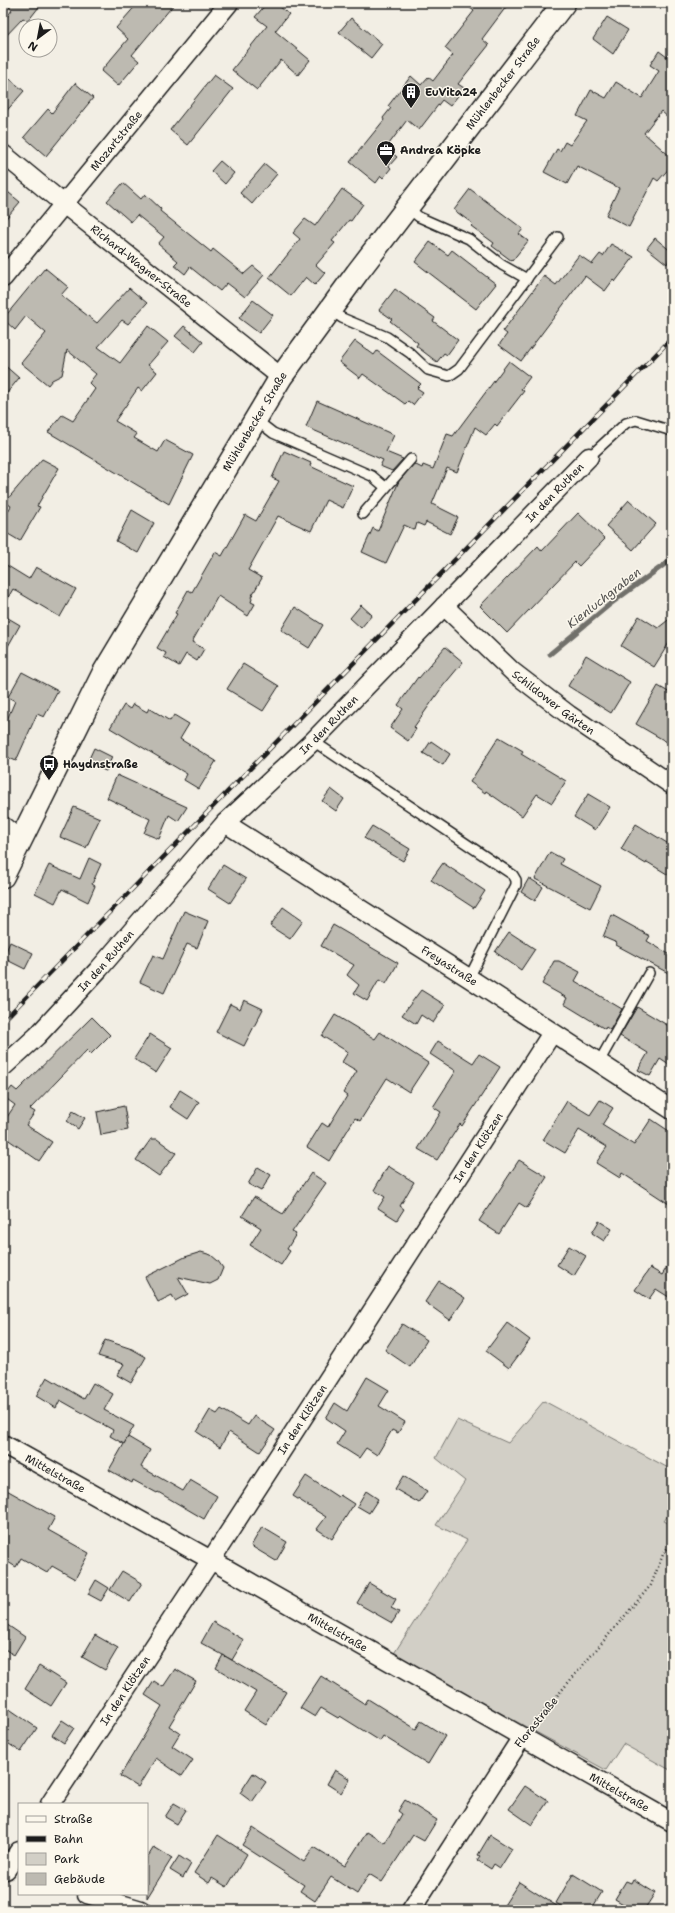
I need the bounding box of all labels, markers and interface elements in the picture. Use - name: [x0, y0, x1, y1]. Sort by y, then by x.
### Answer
- north arrow: [18, 18, 58, 58]
- street label: Mühlenbecker Straße: [462, 33, 544, 133]
- text: N: [25, 37, 41, 55]
- building icon: EuVita24: [400, 81, 422, 109]
- place label: EuVita24: [425, 85, 478, 100]
- street label: Mozartstraße: [87, 107, 146, 174]
- office icon: Andrea Köpke: [375, 139, 397, 167]
- place label: Andrea Köpke: [400, 143, 482, 158]
- street label: Richard-Wagner-Straße: [87, 221, 195, 311]
- street label: Mühlenbecker Straße: [219, 369, 291, 474]
- street label: In den Ruthen: [522, 460, 588, 526]
- water label: Kienluchgraben: [564, 564, 644, 632]
- street label: Schildower Gärten: [509, 667, 598, 738]
- street label: In den Ruthen: [296, 692, 362, 758]
- bus stop icon: Haydnstraße: [38, 753, 60, 781]
- place label: Haydnstraße: [63, 757, 138, 772]
- street label: In den Ruthen: [75, 927, 138, 995]
- street label: Freyastraße: [418, 943, 480, 990]
- street label: In den Klötzen: [450, 1109, 507, 1185]
- street label: In den Klötzen: [274, 1381, 331, 1457]
- street label: Mittelstraße: [22, 1451, 88, 1496]
- street label: Mittelstraße: [305, 1609, 370, 1656]
- street label: In den Klötzen: [97, 1653, 154, 1728]
- street label: Florastraße: [511, 1694, 562, 1751]
- street label: Mittelstraße: [586, 1770, 652, 1816]
- legend: [18, 1803, 148, 1895]
- text: Straße: [54, 1811, 93, 1827]
- text: Bahn: [54, 1831, 83, 1847]
- text: Park: [54, 1851, 80, 1867]
- text: Gebäude: [54, 1871, 105, 1887]

